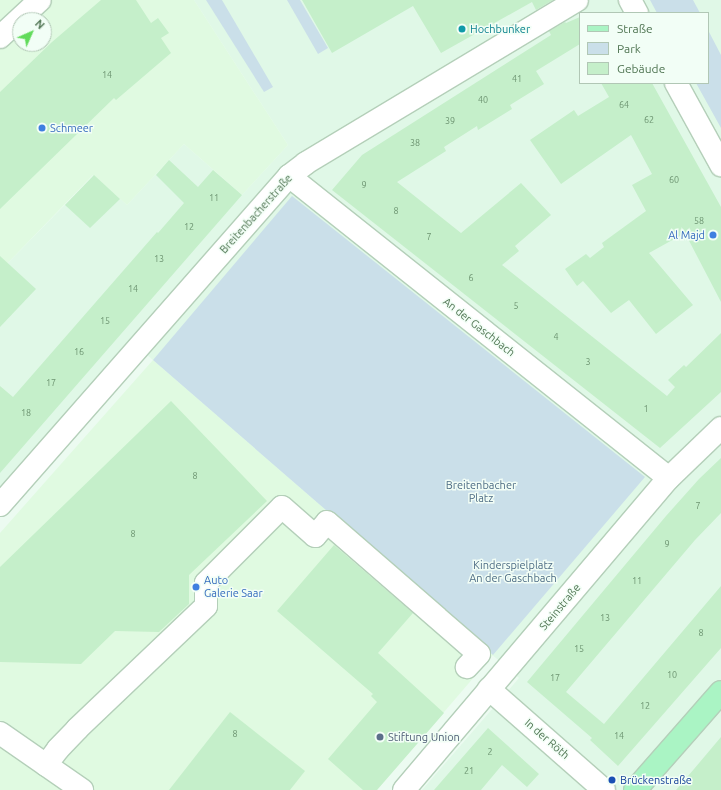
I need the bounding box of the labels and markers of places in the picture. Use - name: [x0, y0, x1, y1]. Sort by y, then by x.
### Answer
- place label: Hochbunker: [470, 22, 530, 36]
- marker: Hochbunker: [457, 24, 467, 34]
- place label: Schmeer: [50, 121, 93, 135]
- marker: Schmeer: [37, 123, 47, 133]
- place label: Al Majd: [668, 228, 705, 242]
- marker: Al Majd: [708, 230, 718, 240]
- place label: Auto Galerie Saar: [204, 574, 263, 600]
- marker: Auto Galerie Saar: [191, 582, 201, 592]
- place label: Stiftung Union: [388, 730, 460, 744]
- marker: Stiftung Union: [375, 732, 385, 742]
- place label: Brückenstraße: [620, 773, 692, 787]
- marker: Brückenstraße: [607, 775, 617, 785]

